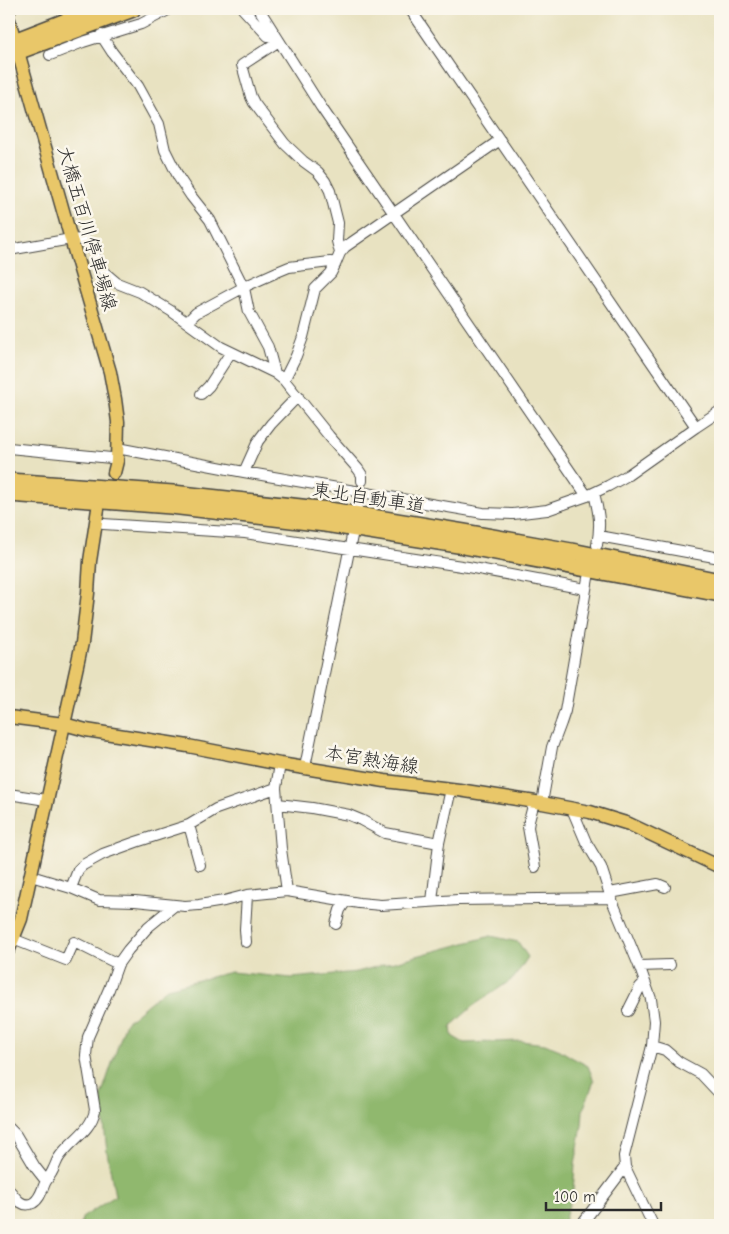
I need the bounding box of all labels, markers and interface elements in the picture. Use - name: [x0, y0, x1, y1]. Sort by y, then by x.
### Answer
- street label: 大橋五百川停車場線: [53, 143, 121, 314]
- street label: 東北自動車道: [311, 478, 427, 518]
- street label: 本宮熱海線: [323, 742, 420, 778]
- scale bar: [546, 1179, 662, 1211]
- text: 100 m: [554, 1188, 596, 1206]

